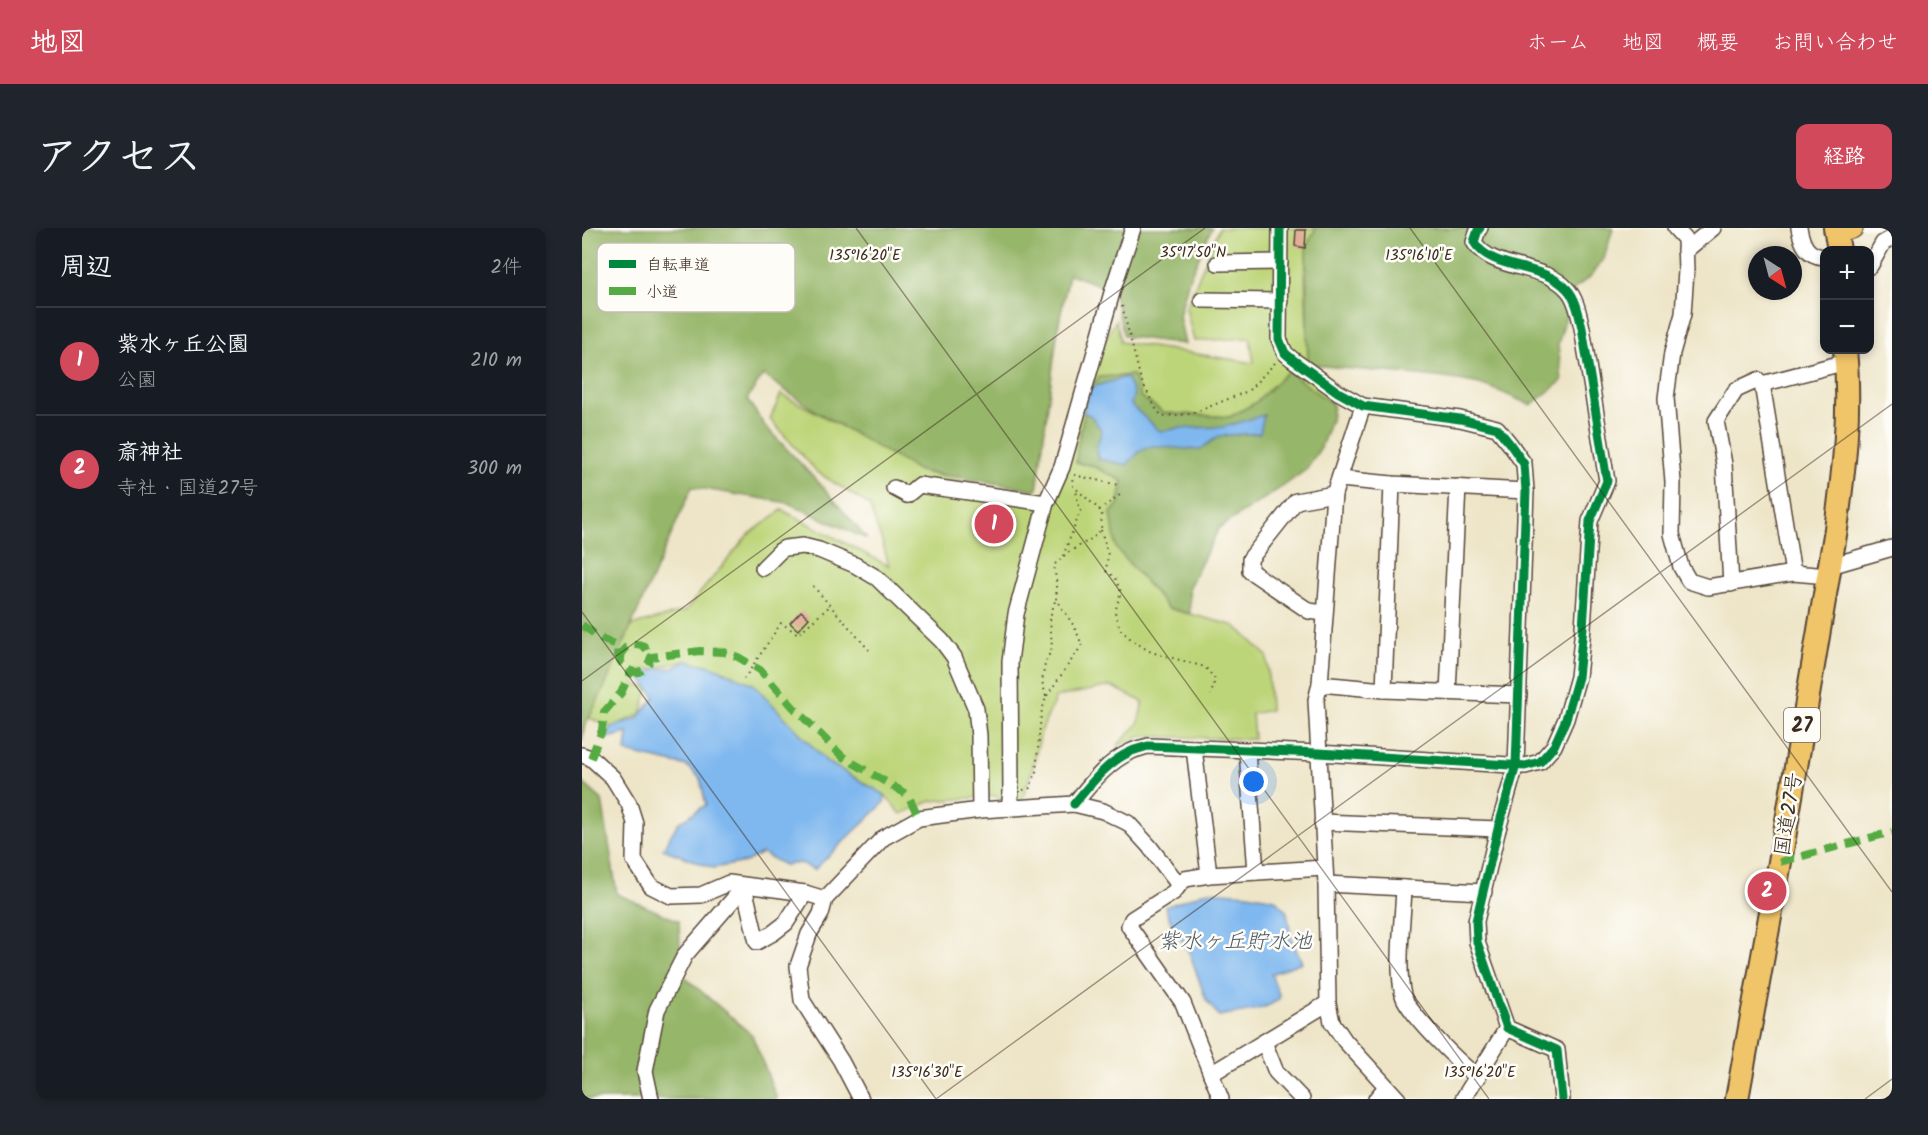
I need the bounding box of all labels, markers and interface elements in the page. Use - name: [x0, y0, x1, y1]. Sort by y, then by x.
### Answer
- text: 地図: [30, 21, 86, 66]
- text: ホーム: [1527, 27, 1589, 60]
- text: 地図: [1622, 27, 1664, 60]
- text: 概要: [1697, 27, 1739, 60]
- text: お問い合わせ: [1772, 27, 1898, 60]
- button: 経路: [1796, 124, 1892, 189]
- text: アクセス: [36, 125, 201, 192]
- text: 35°17'50"N: [1160, 241, 1226, 265]
- legend: [597, 243, 795, 312]
- text: 135°16'20"E: [829, 244, 902, 268]
- text: 135°16'10"E: [1385, 244, 1454, 268]
- north arrow: [1748, 246, 1802, 300]
- map controls: [1820, 246, 1874, 354]
- button: +: [1820, 246, 1874, 300]
- text: 周辺: [60, 247, 112, 289]
- text: 2件: [490, 252, 522, 284]
- text: 自転車道: [646, 253, 710, 278]
- text: 小道: [646, 280, 678, 305]
- button: −: [1820, 300, 1874, 354]
- text: 紫水ヶ丘公園: [117, 328, 249, 363]
- text: 1: [76, 345, 83, 377]
- text: 210 m: [470, 345, 522, 377]
- text: 公園: [117, 365, 157, 397]
- text: 斎神社: [117, 436, 183, 471]
- text: 2: [74, 453, 85, 485]
- text: 300 m: [467, 453, 522, 485]
- text: 寺社 · 国道27号: [117, 473, 259, 505]
- pin: 1: [974, 502, 1014, 546]
- road number: 27: [1784, 708, 1820, 742]
- your location: [1239, 767, 1268, 796]
- street label: 国道27号: [1767, 770, 1812, 859]
- pin: 2: [1748, 868, 1786, 914]
- water label: 紫水ヶ丘貯水池: [1158, 925, 1313, 960]
- text: 135°16'30"E: [891, 1061, 964, 1085]
- text: 135°16'20"E: [1444, 1061, 1517, 1085]

